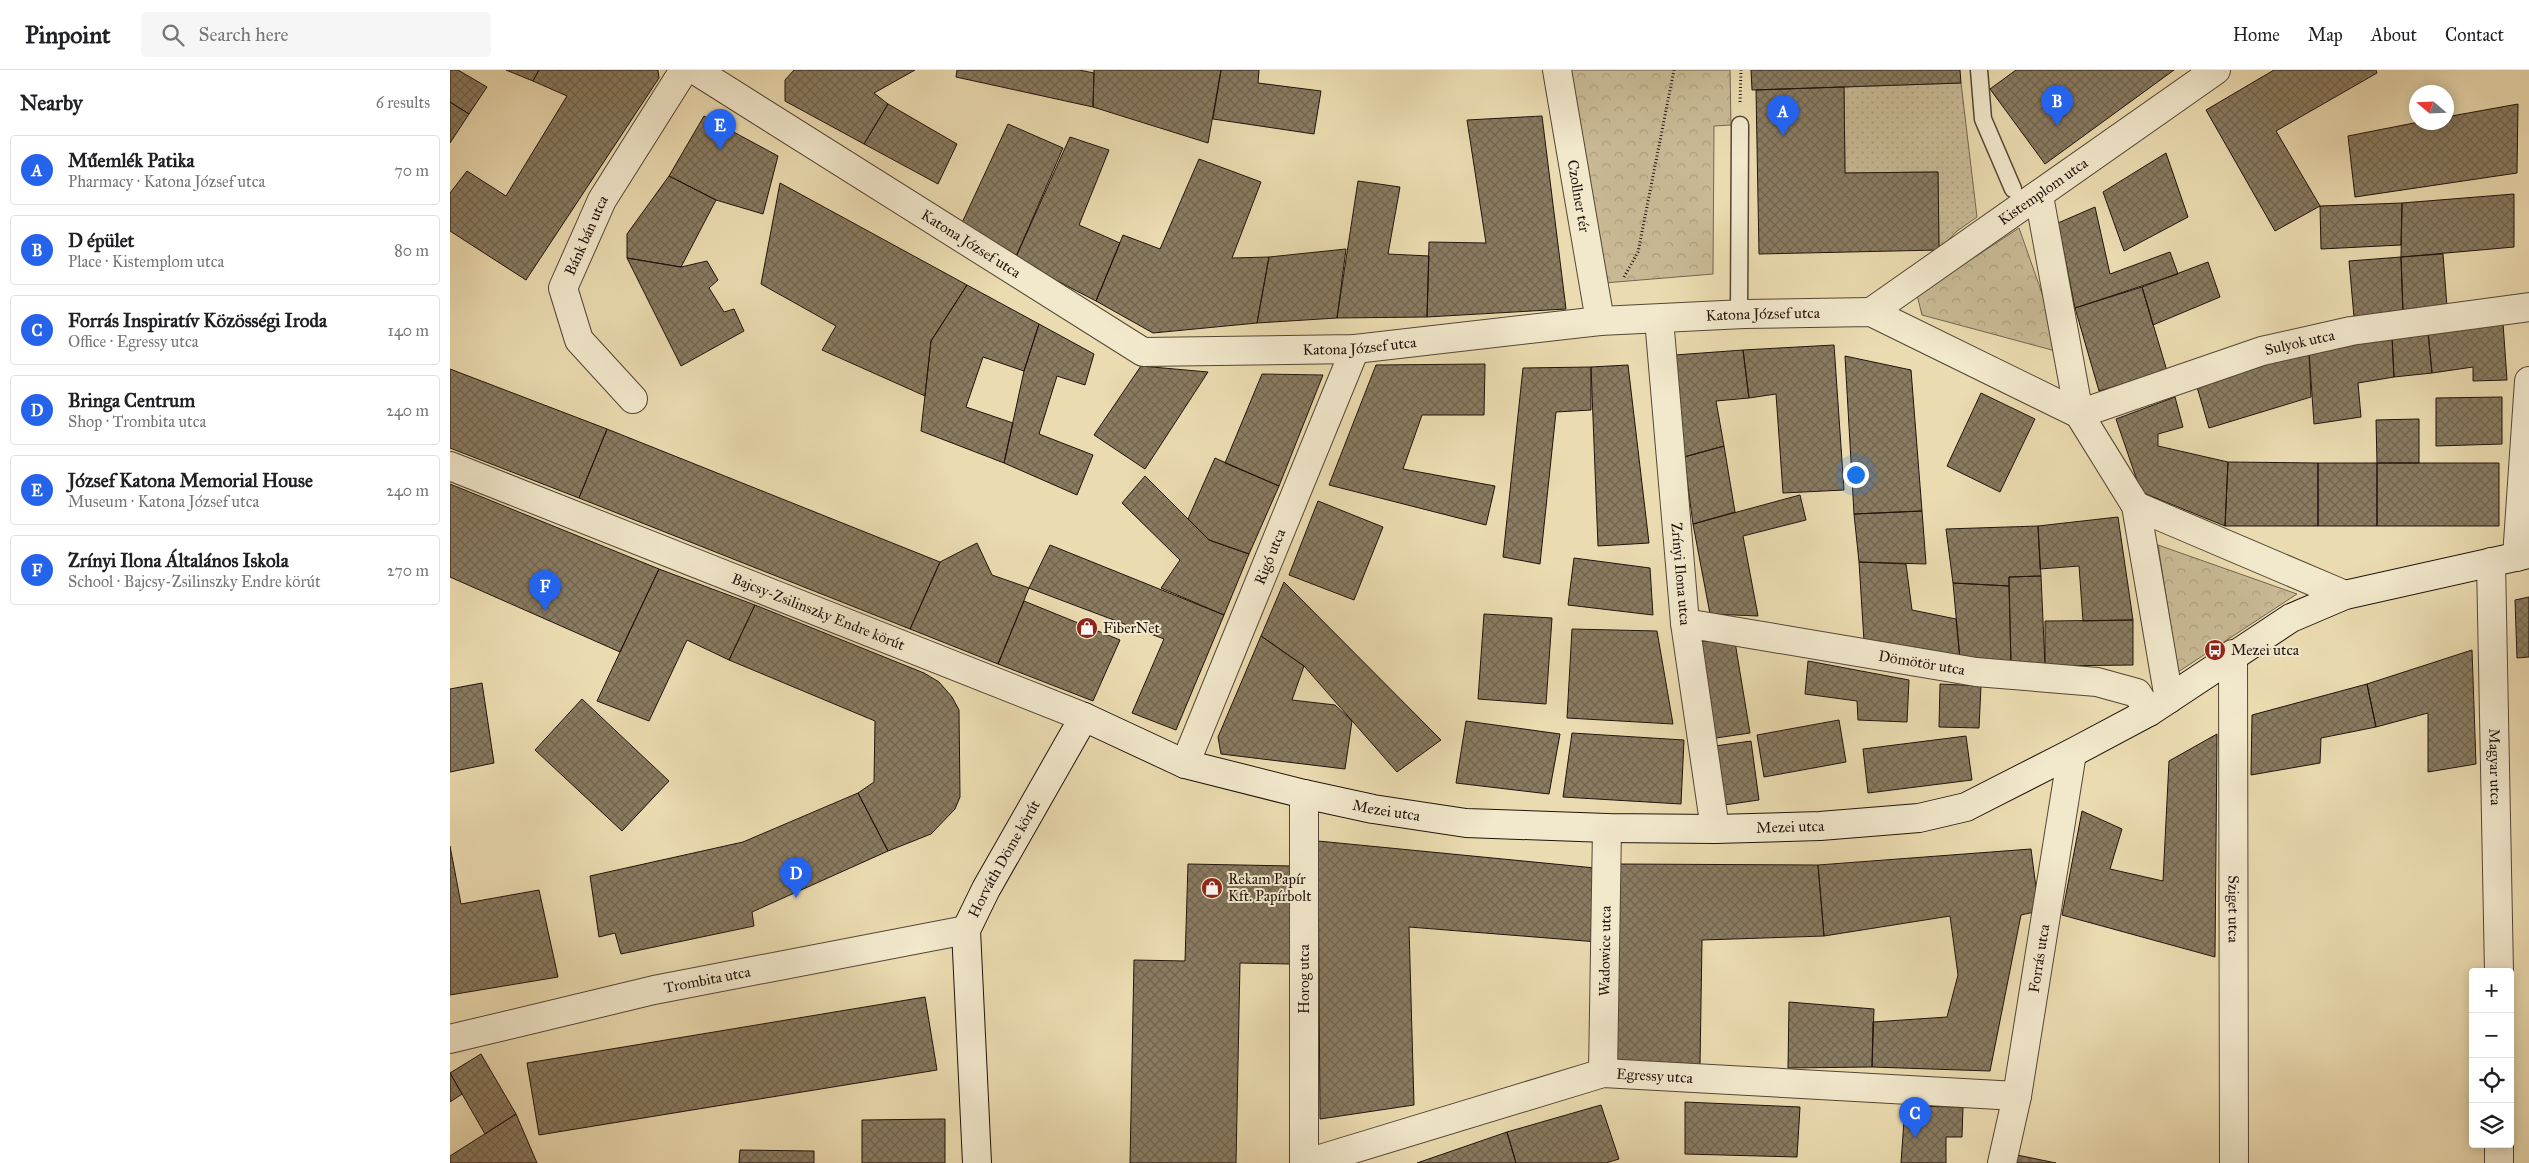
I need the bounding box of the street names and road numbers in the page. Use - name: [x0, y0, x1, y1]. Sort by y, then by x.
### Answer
- street label: Kistemplom utca: [1995, 153, 2092, 229]
- street label: Czollner tér: [1564, 158, 1594, 234]
- street label: Bánk bán utca: [561, 191, 612, 278]
- street label: Katona József utca: [918, 206, 1025, 282]
- street label: Katona József utca: [1705, 304, 1821, 325]
- street label: Sulyok utca: [2263, 326, 2337, 359]
- street label: Katona József utca: [1302, 333, 1418, 359]
- street label: Zrínyi Ilona utca: [1667, 522, 1694, 627]
- street label: Rigó utca: [1250, 526, 1290, 587]
- street label: Bajcsy-Zsilinszky Endre körút: [729, 569, 908, 654]
- street label: Dömötör utca: [1877, 647, 1967, 679]
- street label: Magyar utca: [2485, 728, 2505, 806]
- street label: Horváth Döme körút: [964, 796, 1044, 921]
- street label: Mezei utca: [1351, 796, 1422, 825]
- street label: Mezei utca: [1756, 817, 1826, 837]
- street label: Sziget utca: [2224, 875, 2243, 943]
- street label: Wadowice utca: [1595, 905, 1615, 997]
- street label: Forrás utca: [2025, 922, 2054, 994]
- street label: Horog utca: [1295, 943, 1313, 1014]
- street label: Trombita utca: [662, 963, 753, 997]
- street label: Egressy utca: [1616, 1065, 1694, 1087]

